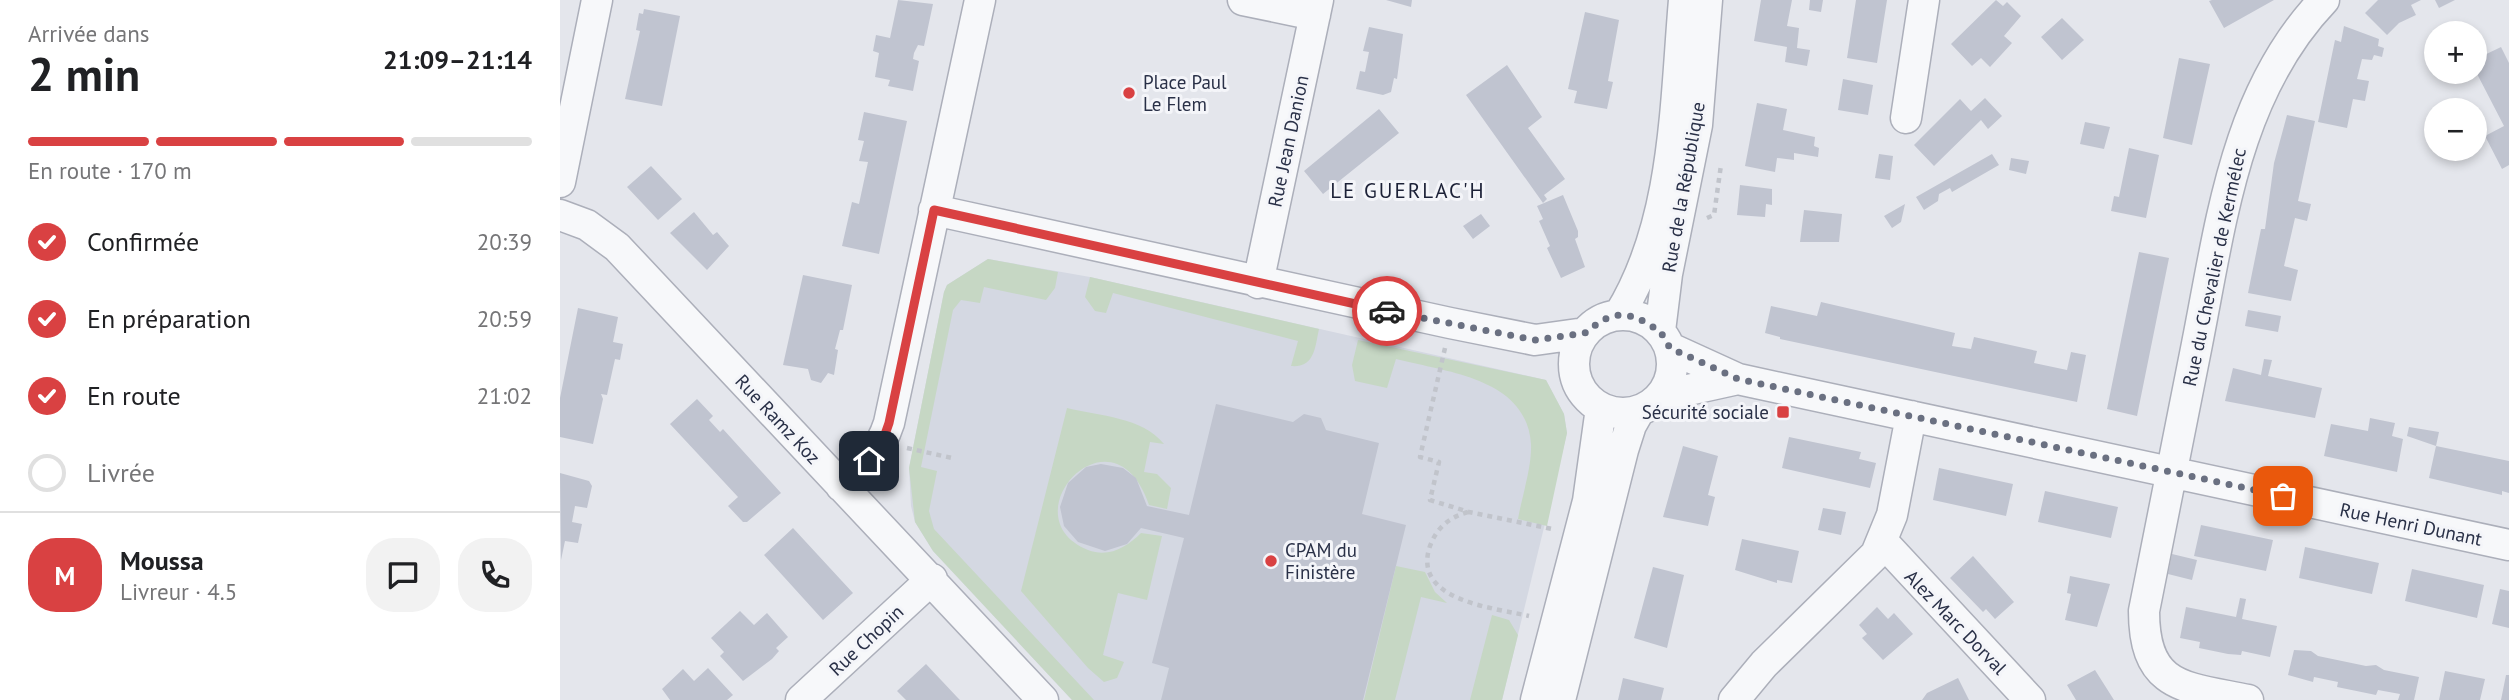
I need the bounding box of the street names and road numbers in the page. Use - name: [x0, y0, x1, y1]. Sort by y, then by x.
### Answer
- street label: Rue Jean Danion: [1262, 73, 1314, 209]
- street label: Rue de la République: [1656, 100, 1710, 274]
- street label: Rue du Chevalier de Kermélec: [2177, 146, 2251, 388]
- street label: Rue Ramz Koz: [730, 369, 826, 469]
- street label: Rue Henri Dunant: [2338, 497, 2485, 551]
- street label: Alez Marc Dorval: [1900, 565, 2012, 680]
- street label: Rue Chopin: [824, 599, 908, 681]

